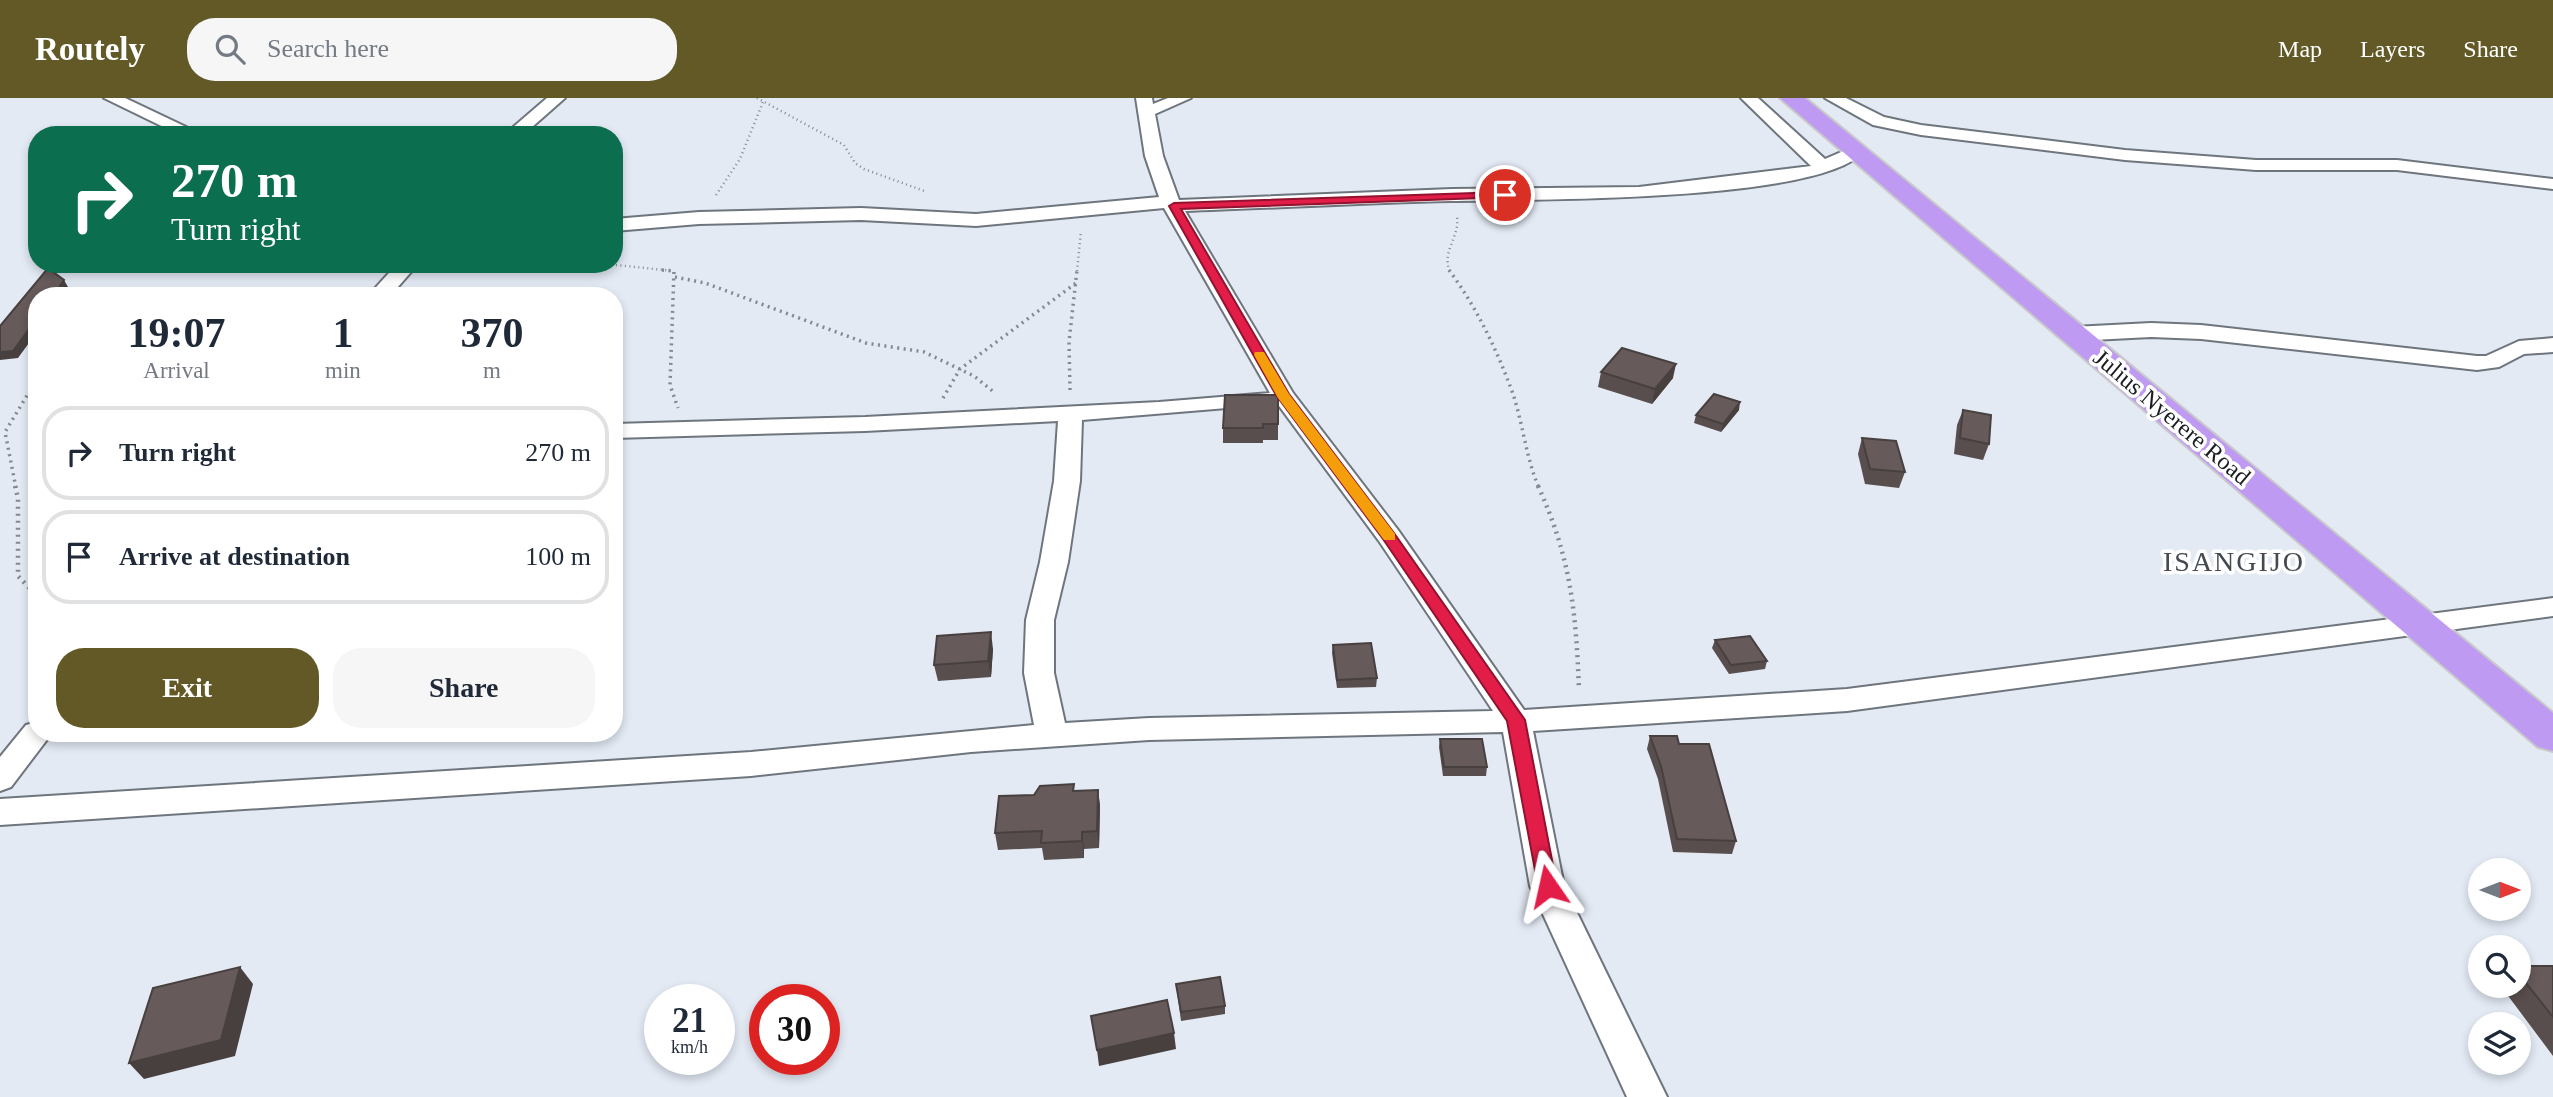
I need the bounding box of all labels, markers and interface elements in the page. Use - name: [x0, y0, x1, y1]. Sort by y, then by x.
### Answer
- search box: [187, 18, 677, 81]
- icon: search: [211, 30, 249, 68]
- text: Routely: [35, 31, 145, 67]
- text: Search here: [267, 34, 389, 63]
- text: Map: [2278, 36, 2322, 62]
- text: Layers: [2360, 36, 2425, 62]
- text: Share: [2463, 36, 2518, 62]
- text: 270 m: [171, 153, 298, 208]
- icon: right: [56, 154, 147, 245]
- pin: [1475, 165, 1535, 225]
- icon: arrive: [1486, 176, 1524, 214]
- text: Turn right: [171, 211, 301, 247]
- text: 19:07: [128, 310, 226, 356]
- text: 1: [332, 310, 353, 356]
- text: 370: [460, 310, 523, 356]
- street label: Julius Nyerere Road: [2089, 344, 2255, 490]
- text: Arrival: [143, 358, 210, 383]
- text: min: [325, 358, 361, 383]
- text: m: [483, 358, 501, 383]
- icon: right: [60, 434, 98, 472]
- text: Turn right: [119, 438, 236, 467]
- text: 270 m: [525, 438, 591, 467]
- icon: arrive: [60, 538, 98, 576]
- text: Arrive at destination: [119, 542, 350, 571]
- text: 100 m: [525, 542, 591, 571]
- district label: ISANGIJO: [2163, 546, 2305, 577]
- button: Exit: [56, 648, 319, 728]
- button: Share: [333, 648, 595, 728]
- position arrow: [1511, 849, 1585, 923]
- north arrow: [2468, 858, 2530, 920]
- map controls: [2468, 858, 2531, 1075]
- button: search: [2468, 935, 2531, 998]
- speed limit sign: 30: [749, 984, 840, 1075]
- text: 21: [672, 1001, 707, 1040]
- button: layers: [2468, 1012, 2531, 1075]
- text: km/h: [671, 1037, 708, 1057]

